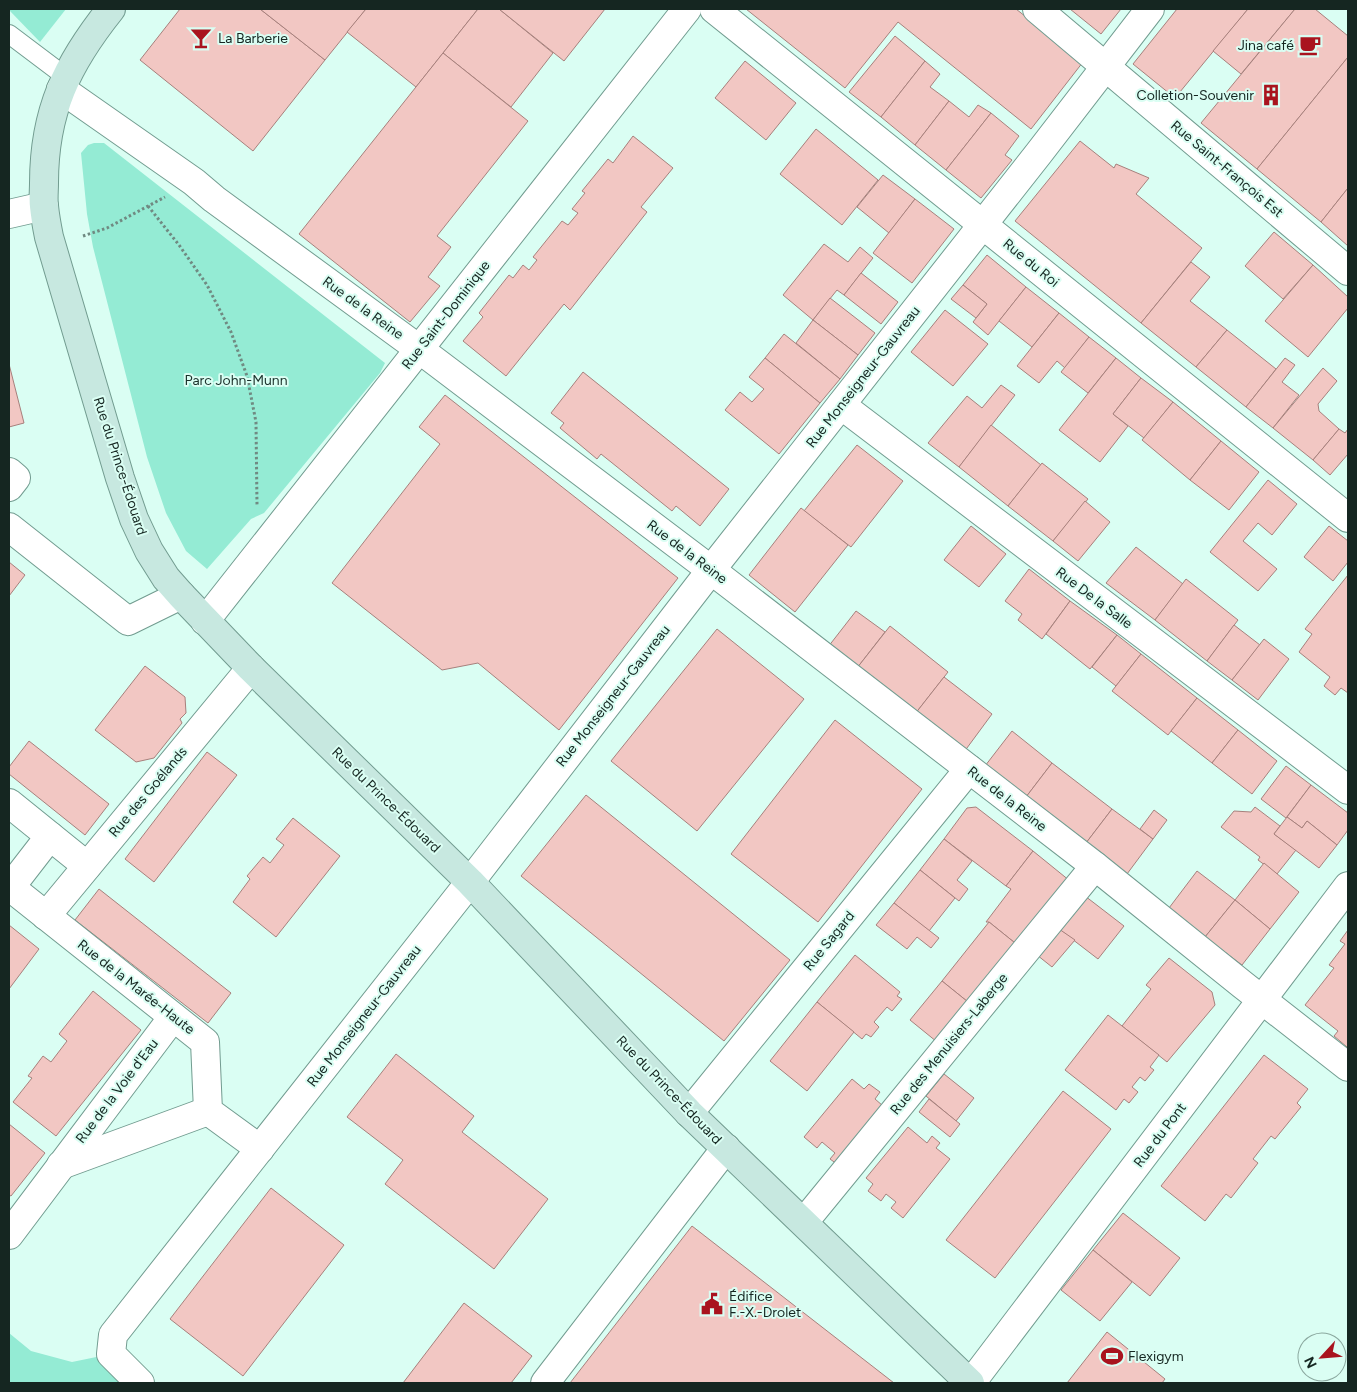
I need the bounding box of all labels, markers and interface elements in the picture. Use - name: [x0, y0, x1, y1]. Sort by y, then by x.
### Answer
- bar icon: La Barberie: [188, 25, 214, 51]
- place label: La Barberie: [218, 30, 288, 47]
- cafe icon: Jina café: [1297, 32, 1323, 58]
- place label: Jina café: [1238, 37, 1294, 54]
- building icon: Colletion-Souvenir: [1258, 82, 1284, 108]
- place label: Colletion-Souvenir: [1137, 87, 1254, 104]
- street label: Rue Saint-François Est: [1167, 117, 1287, 221]
- street label: Rue du Roi: [1000, 235, 1062, 291]
- street label: Rue Saint-Dominique: [398, 257, 494, 373]
- street label: Rue de la Reine: [319, 273, 407, 343]
- street label: Rue Monseigneur-Gauvreau: [802, 303, 924, 451]
- park label: Parc John-Munn: [185, 372, 288, 389]
- street label: Rue du Prince-Édouard: [90, 395, 150, 537]
- street label: Rue de la Reine: [644, 516, 731, 588]
- street label: Rue De la Salle: [1052, 564, 1136, 633]
- street label: Rue Monseigneur-Gauvreau: [552, 622, 674, 770]
- street label: Rue des Goélands: [105, 743, 191, 841]
- street label: Rue du Prince-Édouard: [328, 744, 444, 856]
- street label: Rue de la Reine: [964, 763, 1050, 835]
- street label: Rue Sagard: [800, 908, 858, 974]
- street label: Rue de la Marée-Haute: [74, 936, 198, 1038]
- street label: Rue Monseigneur-Gauvreau: [303, 942, 425, 1090]
- street label: Rue des Menuisiers-Laberge: [887, 970, 1012, 1118]
- street label: Rue du Prince-Édouard: [613, 1032, 725, 1148]
- street label: Rue de la Voie d'Eau: [72, 1035, 162, 1147]
- street label: Rue du Pont: [1130, 1099, 1190, 1171]
- place label: Édifice F.-X.-Drolet: [729, 1288, 801, 1321]
- public building icon: Édifice F.-X.-Drolet: [699, 1291, 725, 1317]
- north arrow: [1297, 1332, 1347, 1382]
- sports icon: Flexigym: [1099, 1343, 1125, 1369]
- place label: Flexigym: [1128, 1348, 1184, 1365]
- text: N: [1301, 1354, 1321, 1371]

